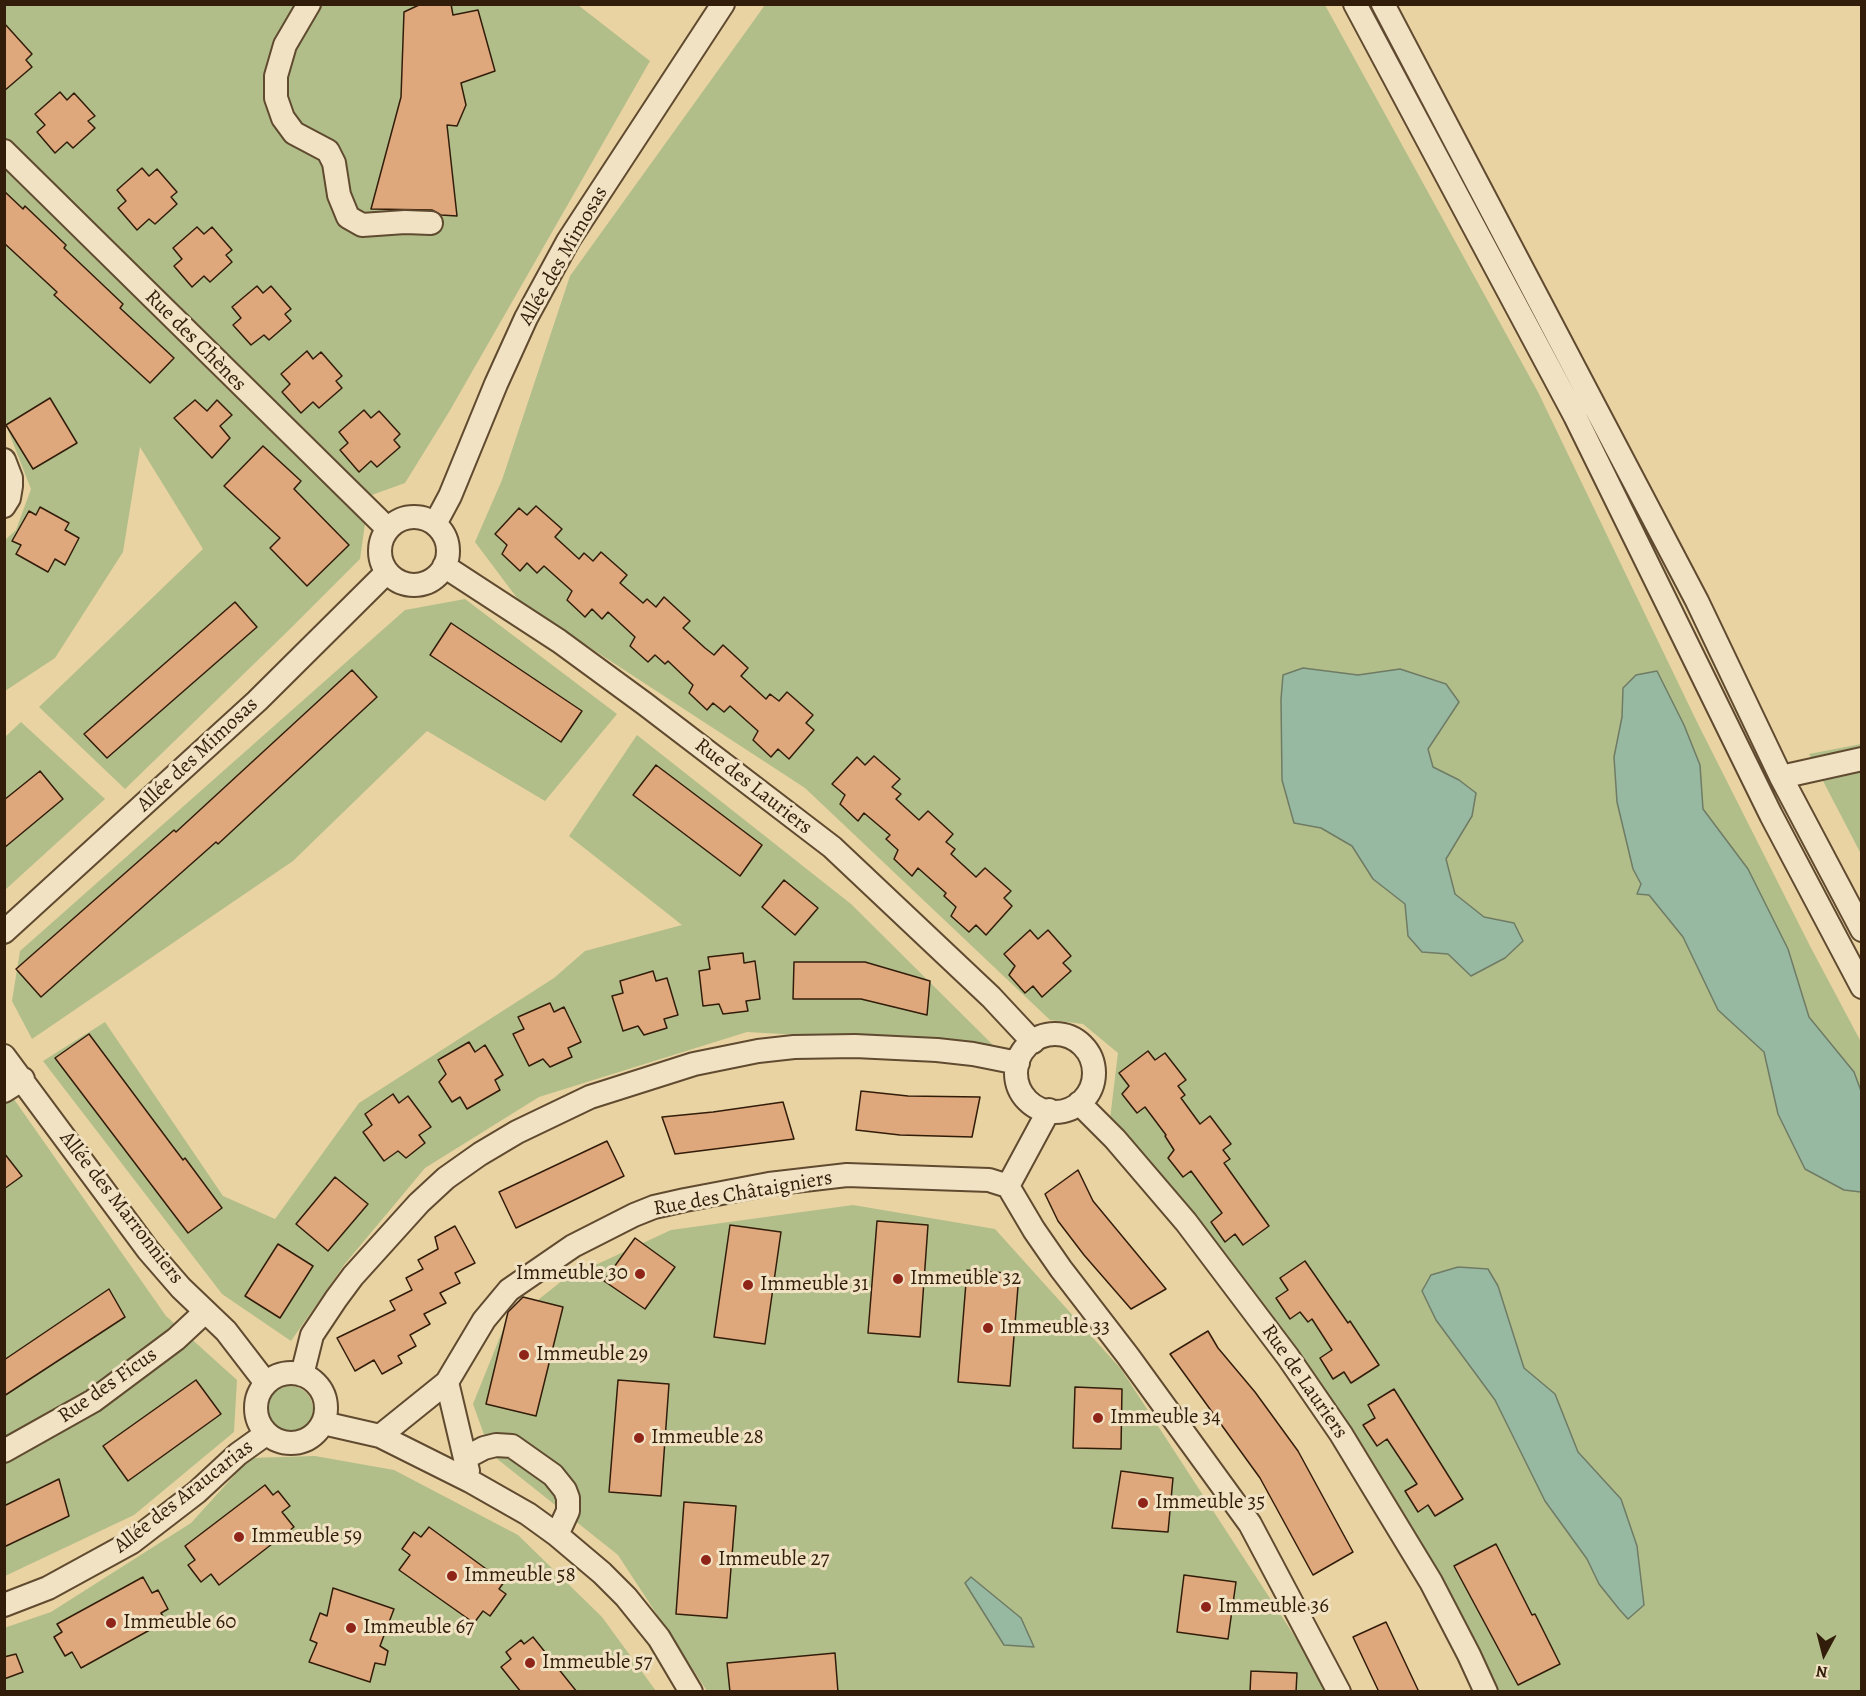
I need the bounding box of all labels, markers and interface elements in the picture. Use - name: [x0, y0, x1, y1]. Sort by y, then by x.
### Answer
- street label: Allée des Mimosas: [514, 182, 614, 330]
- street label: Rue des Chènes: [139, 285, 251, 397]
- street label: Allée des Mimosas: [132, 692, 264, 818]
- street label: Rue des Lauriers: [689, 733, 817, 841]
- street label: Allée des Marronniers: [54, 1127, 188, 1289]
- street label: Rue des Châtaigniers: [652, 1166, 834, 1222]
- place label: Immeuble 30: [516, 1261, 628, 1287]
- place label: Immeuble 32: [910, 1266, 1021, 1292]
- marker: Immeuble 30: [633, 1267, 647, 1281]
- place label: Immeuble 31: [760, 1272, 868, 1298]
- marker: Immeuble 32: [891, 1272, 905, 1286]
- marker: Immeuble 31: [741, 1278, 755, 1292]
- place label: Immeuble 33: [1000, 1315, 1110, 1341]
- street label: Rue de Lauriers: [1255, 1320, 1353, 1444]
- marker: Immeuble 33: [981, 1321, 995, 1335]
- place label: Immeuble 29: [536, 1342, 648, 1368]
- street label: Rue des Ficus: [54, 1343, 162, 1429]
- marker: Immeuble 29: [517, 1348, 531, 1362]
- place label: Immeuble 34: [1110, 1405, 1221, 1431]
- marker: Immeuble 34: [1091, 1411, 1105, 1425]
- place label: Immeuble 28: [651, 1425, 764, 1451]
- marker: Immeuble 28: [632, 1431, 646, 1445]
- street label: Allée des Araucarias: [109, 1435, 259, 1559]
- place label: Immeuble 35: [1155, 1490, 1265, 1516]
- marker: Immeuble 35: [1136, 1496, 1150, 1510]
- place label: Immeuble 59: [251, 1524, 362, 1550]
- marker: Immeuble 59: [232, 1530, 246, 1544]
- place label: Immeuble 27: [718, 1547, 829, 1573]
- marker: Immeuble 27: [699, 1553, 713, 1567]
- place label: Immeuble 58: [464, 1563, 576, 1589]
- marker: Immeuble 58: [445, 1569, 459, 1583]
- place label: Immeuble 36: [1218, 1594, 1329, 1620]
- marker: Immeuble 36: [1199, 1600, 1213, 1614]
- place label: Immeuble 60: [123, 1610, 236, 1636]
- place label: Immeuble 67: [363, 1615, 474, 1641]
- marker: Immeuble 60: [104, 1616, 118, 1630]
- marker: Immeuble 67: [344, 1621, 358, 1635]
- north arrow: [1794, 1624, 1854, 1684]
- place label: Immeuble 57: [542, 1650, 652, 1676]
- marker: Immeuble 57: [523, 1656, 537, 1670]
- text: N: [1815, 1660, 1829, 1683]

